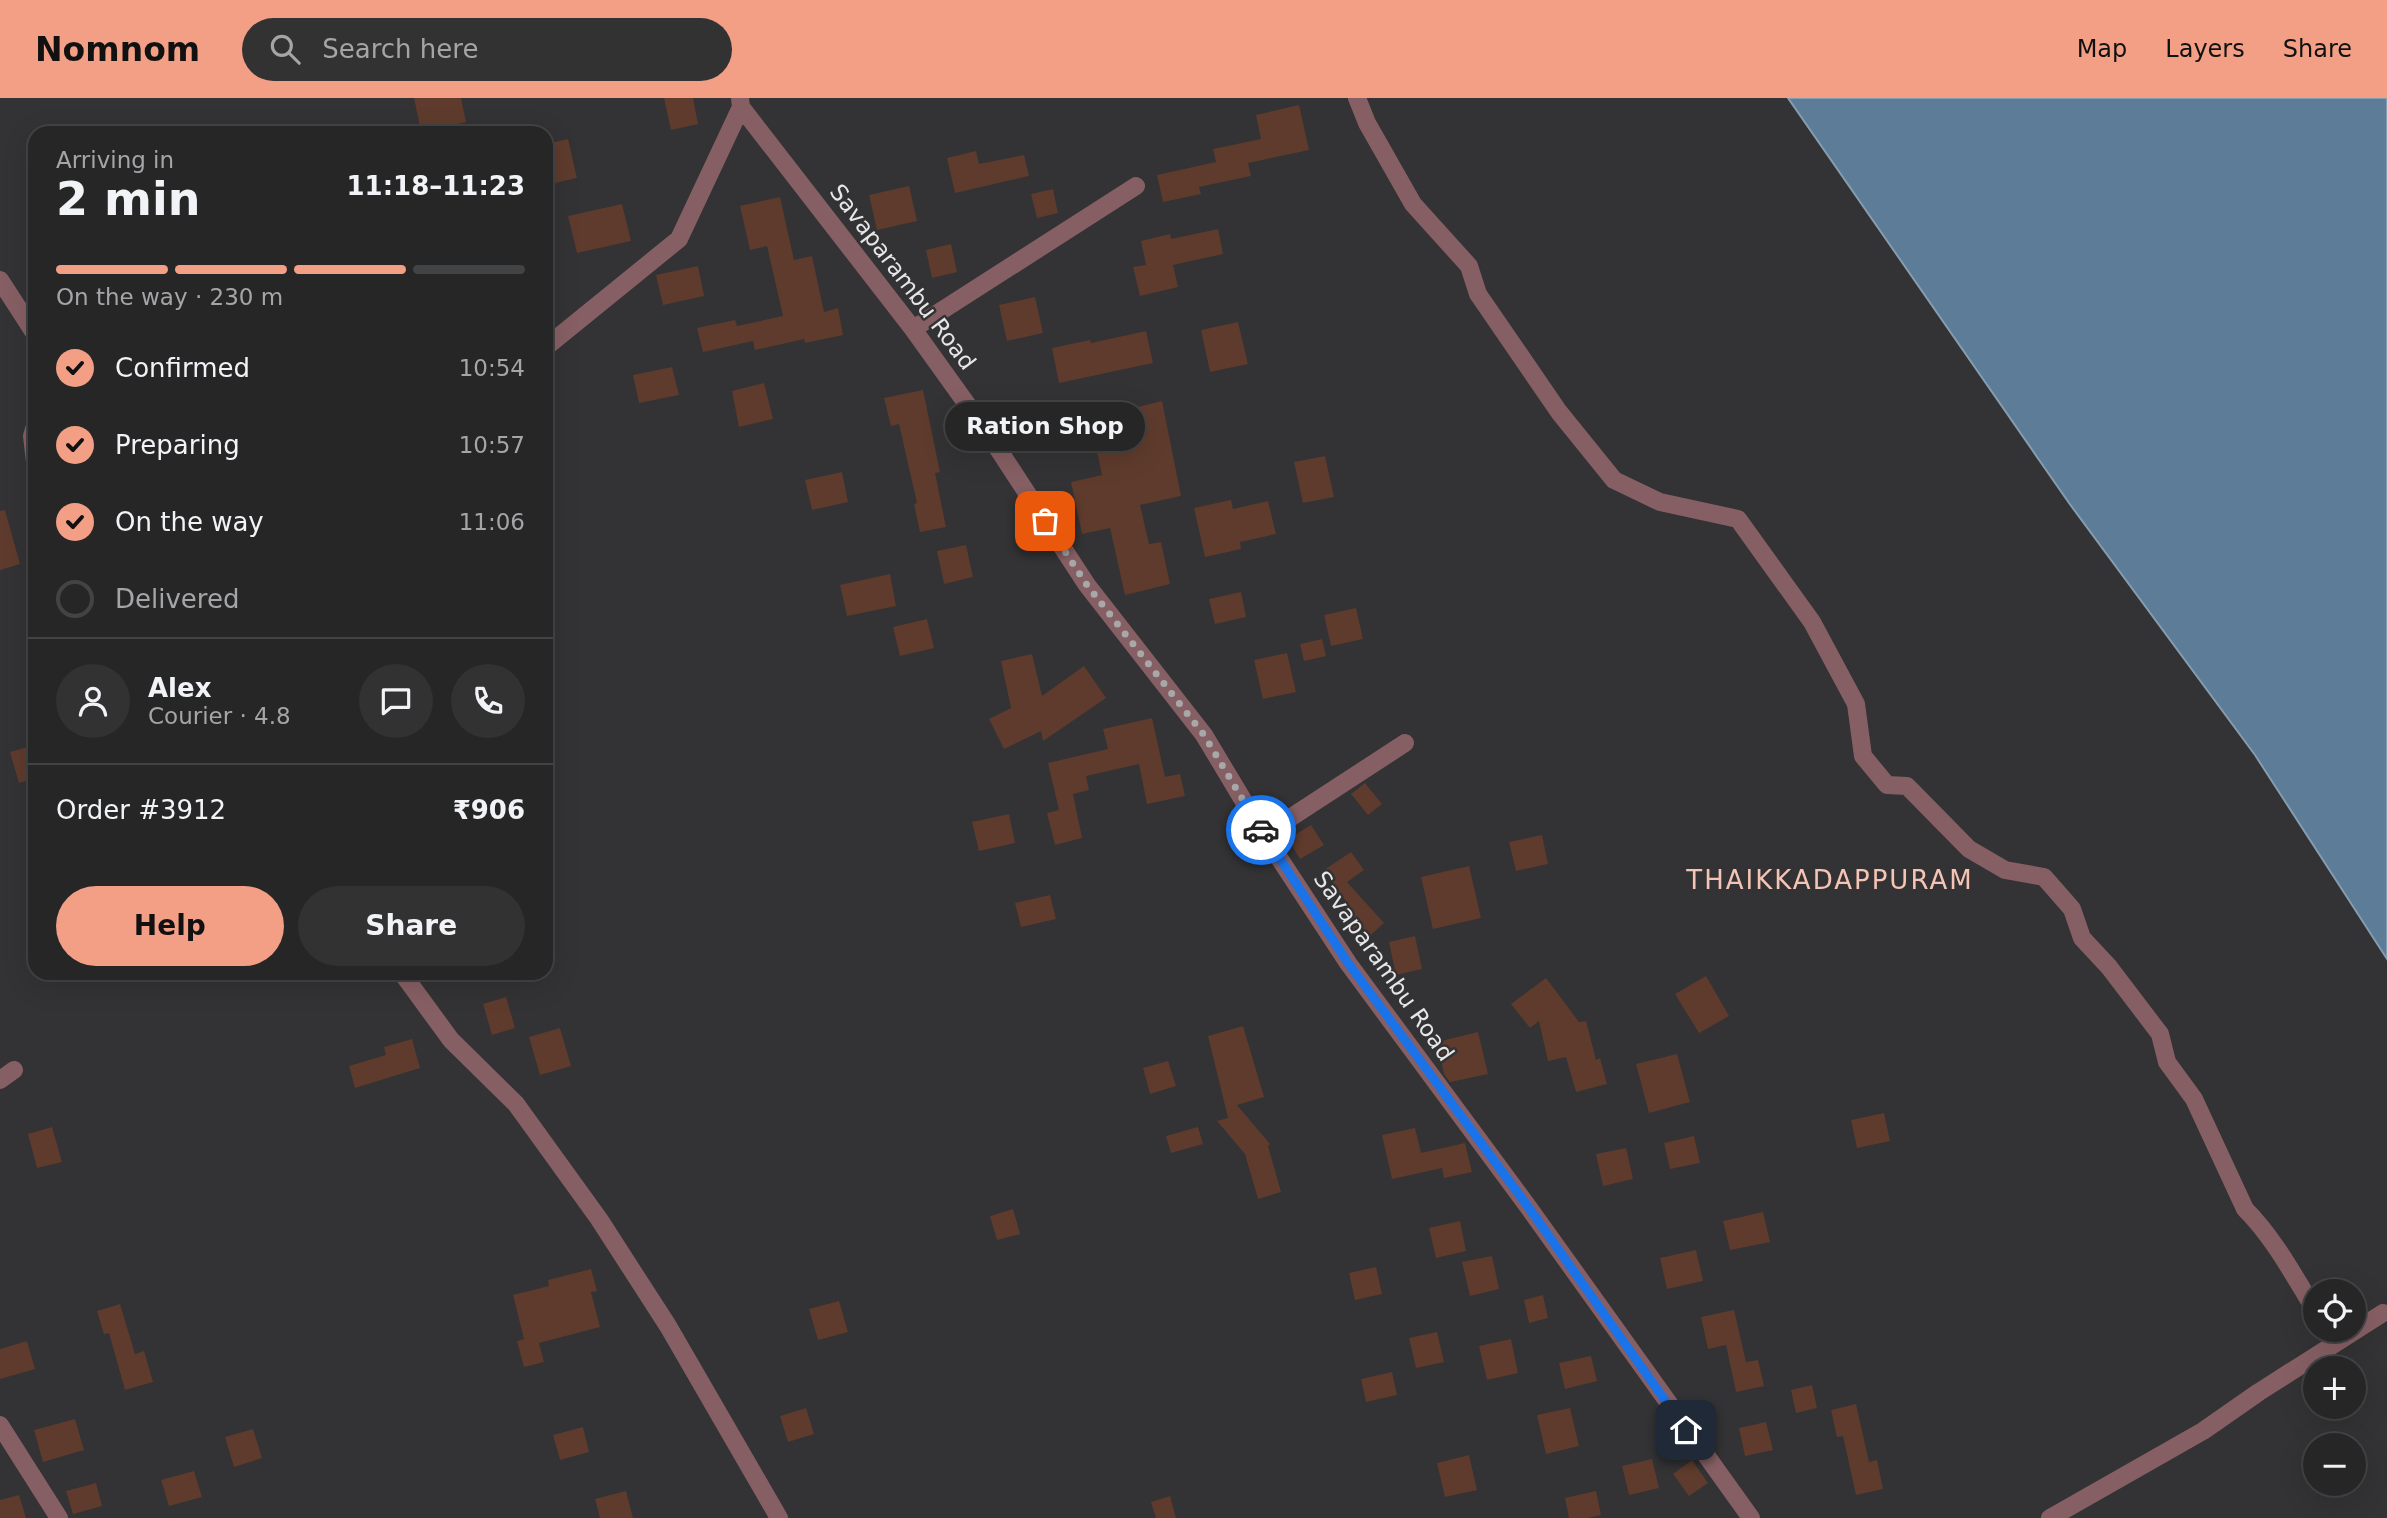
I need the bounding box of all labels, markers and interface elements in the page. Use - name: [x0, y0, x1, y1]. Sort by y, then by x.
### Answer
- search box: [242, 18, 732, 81]
- text: Nomnom: [35, 30, 200, 69]
- icon: search: [266, 30, 304, 68]
- text: Search here: [322, 34, 478, 64]
- text: Map: [2077, 35, 2127, 63]
- text: Layers: [2165, 35, 2245, 63]
- text: Share: [2283, 35, 2352, 63]
- text: Arriving in: [56, 147, 174, 173]
- text: 11:18–11:23: [346, 171, 525, 201]
- text: 2 min: [56, 172, 200, 226]
- street label: Savaparambu Road: [825, 179, 981, 375]
- text: On the way · 230 m: [56, 284, 283, 310]
- icon: check: [56, 349, 94, 387]
- text: Confirmed: [115, 353, 250, 383]
- text: 10:54: [459, 355, 525, 381]
- callout: Ration Shop: [945, 402, 1145, 451]
- text: Ration Shop: [966, 413, 1124, 439]
- icon: check: [56, 426, 94, 464]
- text: Preparing: [115, 430, 240, 460]
- text: 10:57: [459, 432, 525, 458]
- pin: [1015, 491, 1075, 551]
- icon: bag: [1026, 502, 1064, 540]
- icon: check: [56, 503, 94, 541]
- text: On the way: [115, 507, 264, 537]
- text: 11:06: [459, 509, 525, 535]
- text: Delivered: [115, 584, 239, 614]
- button: person: [56, 664, 130, 738]
- button: chat: [359, 664, 433, 738]
- button: phone: [451, 664, 525, 738]
- text: Alex: [148, 673, 211, 703]
- text: Courier · 4.8: [148, 703, 291, 729]
- text: Order #3912: [56, 795, 226, 825]
- text: ₹906: [453, 795, 525, 825]
- courier: [1226, 795, 1296, 865]
- icon: car: [1242, 811, 1280, 849]
- district label: THAIKKADAPPURAM: [1685, 865, 1974, 895]
- street label: Savaparambu Road: [1309, 866, 1459, 1066]
- button: Help: [56, 886, 284, 966]
- button: Share: [298, 886, 525, 966]
- map controls: [2303, 1279, 2366, 1496]
- button: locate: [2303, 1279, 2366, 1342]
- button: +: [2303, 1356, 2366, 1419]
- pin: [1656, 1400, 1716, 1460]
- icon: home: [1667, 1411, 1705, 1449]
- button: −: [2303, 1433, 2366, 1496]

